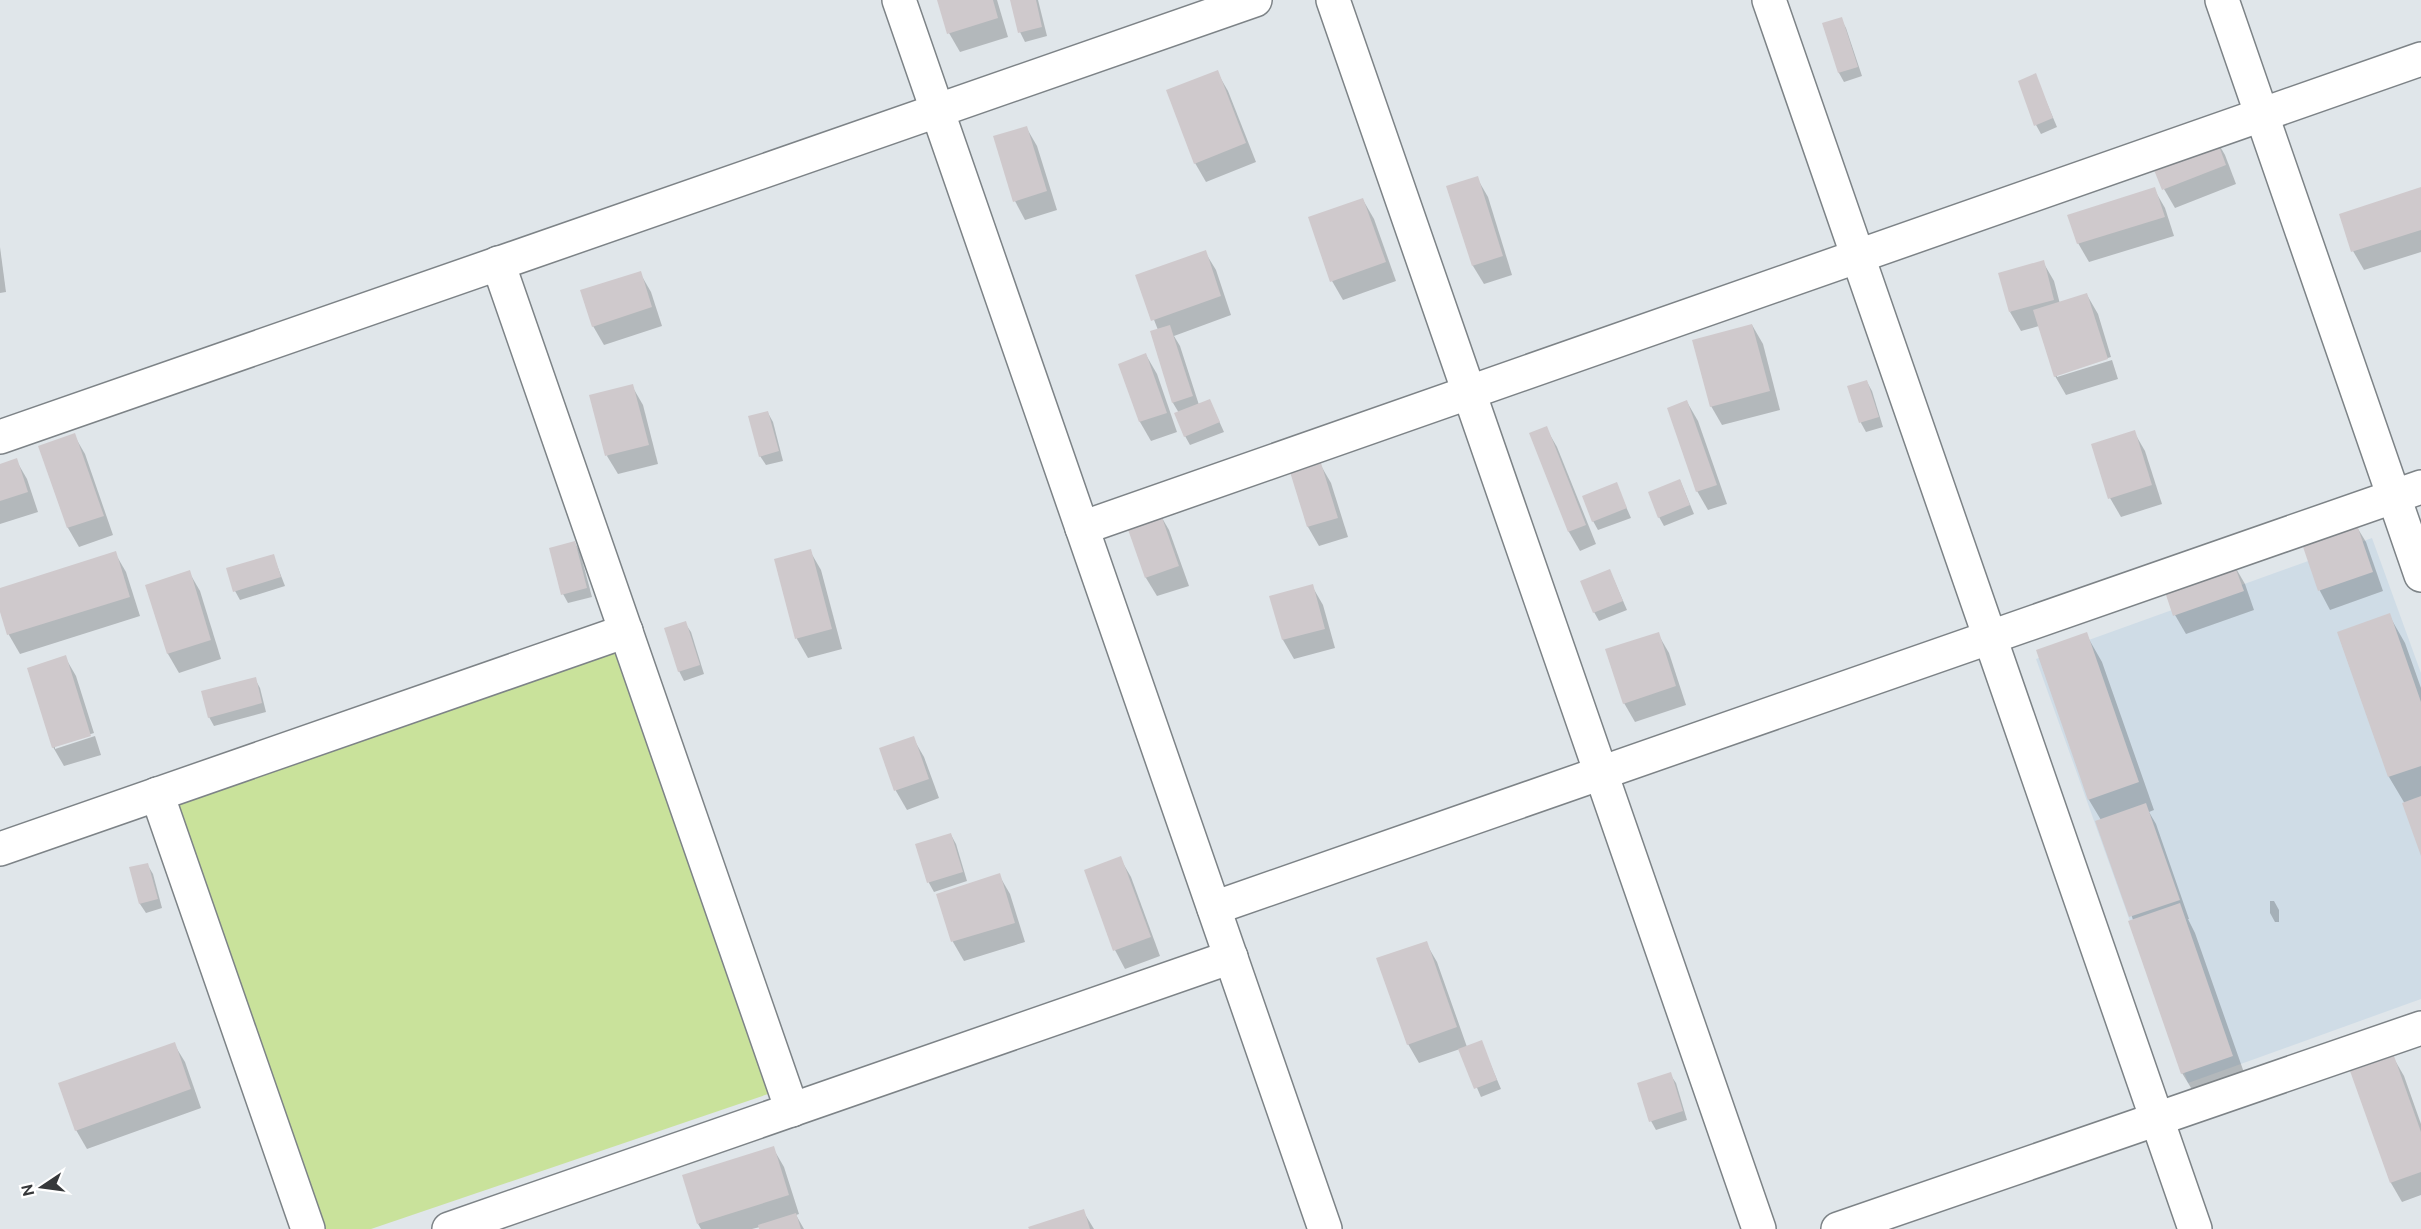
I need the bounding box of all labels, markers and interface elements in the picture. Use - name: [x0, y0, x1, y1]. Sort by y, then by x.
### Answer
- north arrow: [12, 1157, 72, 1217]
- text: N: [17, 1183, 37, 1198]

